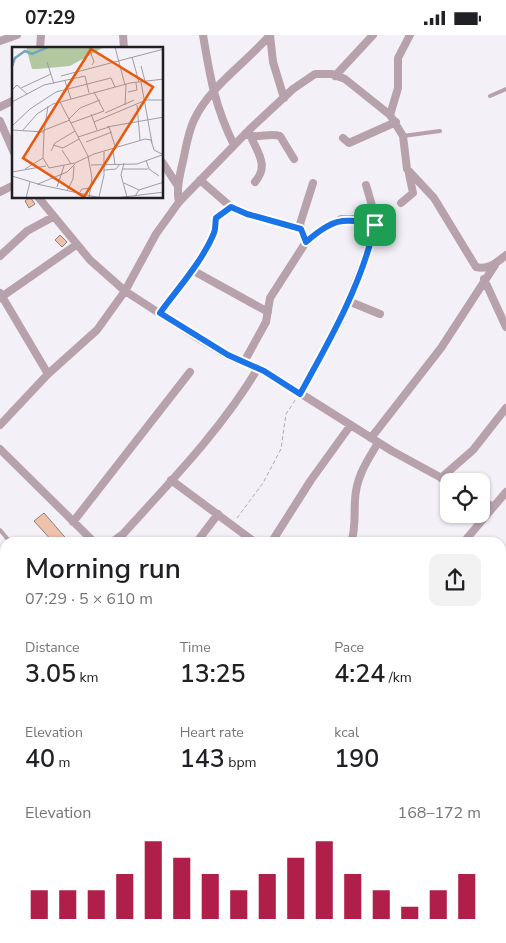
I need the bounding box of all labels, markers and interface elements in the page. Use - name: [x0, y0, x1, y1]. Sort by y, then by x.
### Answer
- text: 07:29: [25, 5, 75, 31]
- inset map: [12, 47, 164, 199]
- pin: [354, 204, 396, 246]
- icon: arrive: [361, 211, 389, 239]
- map controls: [440, 473, 490, 523]
- button: locate: [440, 473, 490, 523]
- text: Morning run: [25, 550, 181, 588]
- button: share: [429, 554, 481, 606]
- text: 07:29 · 5 × 610 m: [25, 588, 153, 610]
- text: Distance: [25, 638, 79, 657]
- text: Time: [180, 638, 211, 657]
- text: Pace: [334, 638, 364, 657]
- text: 3.05: [25, 657, 76, 691]
- text: 13:25: [180, 657, 246, 691]
- text: 4:24: [334, 657, 385, 691]
- text: km: [76, 668, 99, 687]
- text: /km: [385, 668, 412, 687]
- text: Elevation: [25, 723, 83, 742]
- text: Heart rate: [180, 723, 244, 742]
- text: kcal: [334, 723, 359, 742]
- text: 40: [25, 742, 55, 776]
- text: 143: [180, 742, 225, 776]
- text: 190: [334, 742, 379, 776]
- text: m: [55, 753, 71, 772]
- text: bpm: [225, 753, 257, 772]
- text: Elevation: [25, 802, 91, 824]
- text: 168–172 m: [398, 802, 481, 824]

